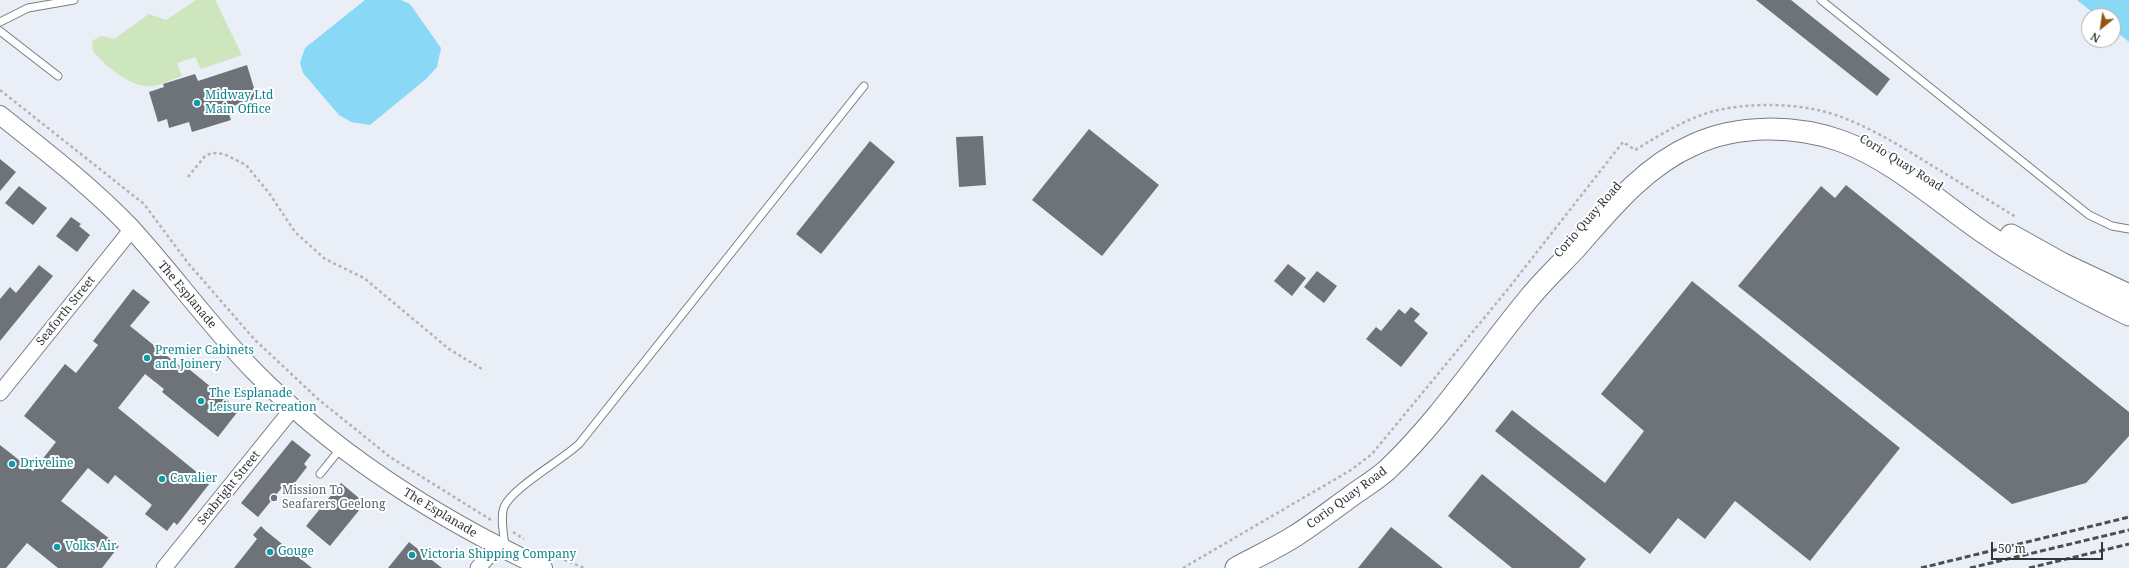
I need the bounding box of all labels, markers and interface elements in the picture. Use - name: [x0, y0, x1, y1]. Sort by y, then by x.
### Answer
- north arrow: [2081, 8, 2121, 48]
- text: N: [2088, 29, 2103, 47]
- place label: Midway Ltd Main Office: [205, 89, 273, 117]
- marker: Midway Ltd Main Office: [192, 98, 202, 108]
- street label: Corio Quay Road: [1857, 132, 1945, 194]
- street label: Corio Quay Road: [1551, 179, 1625, 261]
- street label: The Esplanade: [155, 258, 219, 332]
- street label: Seaforth Street: [34, 273, 98, 349]
- place label: Premier Cabinets and Joinery: [155, 344, 254, 372]
- marker: Premier Cabinets and Joinery: [142, 353, 152, 363]
- place label: The Esplanade Leisure Recreation: [209, 387, 317, 415]
- marker: The Esplanade Leisure Recreation: [196, 396, 206, 406]
- street label: Seabright Street: [195, 448, 263, 528]
- place label: Driveline: [20, 457, 73, 471]
- marker: Driveline: [7, 459, 17, 469]
- street label: Corio Quay Road: [1304, 464, 1390, 532]
- place label: Cavalier: [170, 472, 217, 486]
- marker: Cavalier: [157, 474, 167, 484]
- place label: Mission To Seafarers Geelong: [282, 484, 385, 512]
- street label: The Esplanade: [400, 485, 480, 541]
- marker: Mission To Seafarers Geelong: [269, 493, 279, 503]
- scale bar: [1993, 534, 2105, 560]
- place label: Volks Air: [65, 540, 117, 554]
- text: 50 m: [1998, 540, 2026, 557]
- marker: Volks Air: [52, 542, 62, 552]
- place label: Gouge: [278, 545, 314, 559]
- marker: Gouge: [265, 547, 275, 557]
- place label: Victoria Shipping Company: [420, 548, 576, 562]
- marker: Victoria Shipping Company: [407, 550, 417, 560]

